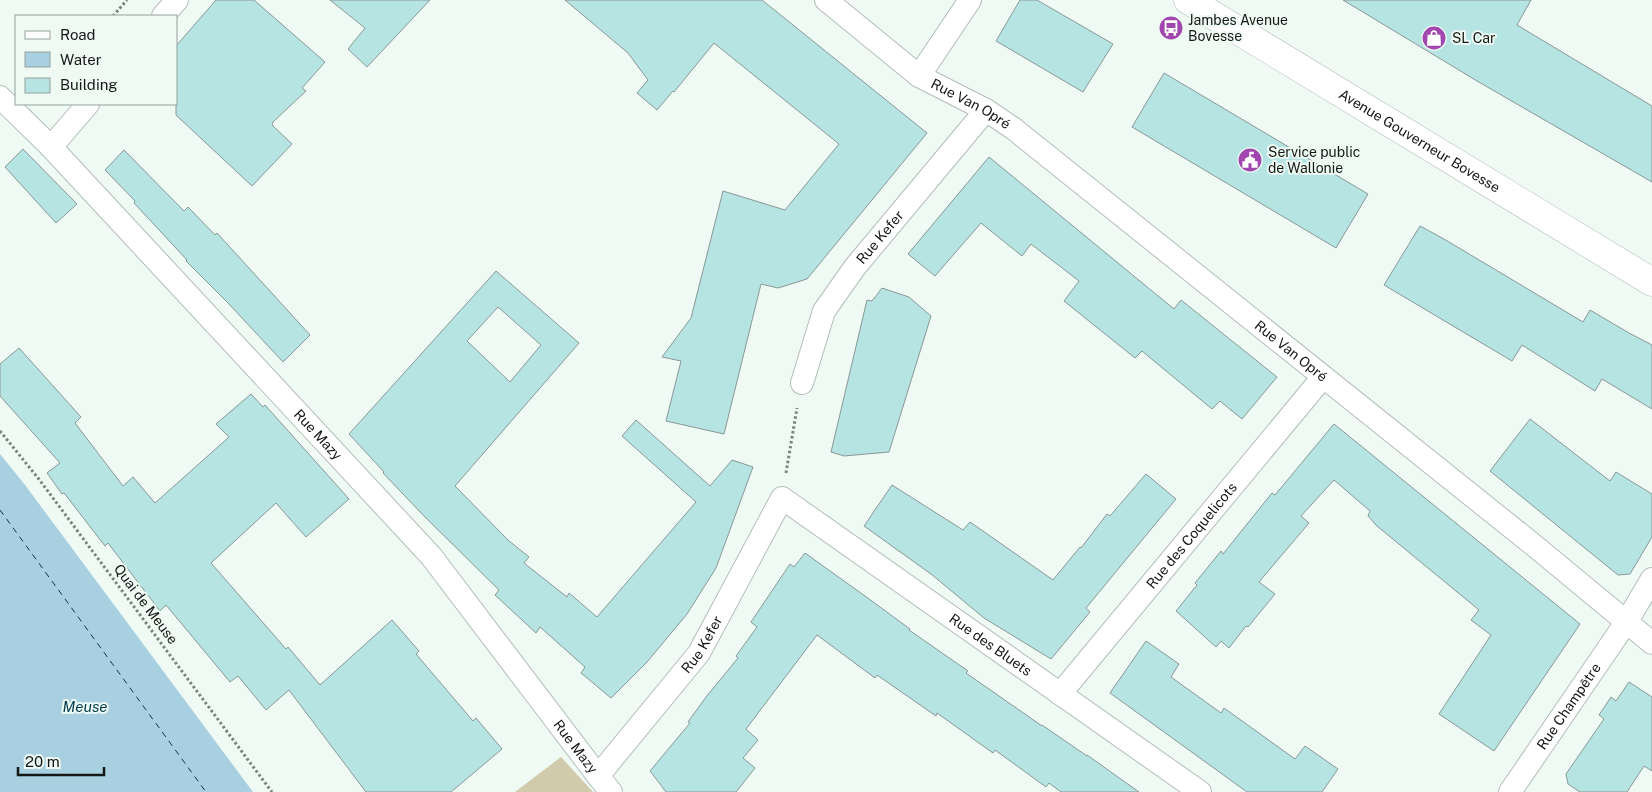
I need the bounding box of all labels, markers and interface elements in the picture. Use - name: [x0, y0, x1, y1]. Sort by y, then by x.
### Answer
- place label: Jambes Avenue Bovesse: [1188, 12, 1288, 44]
- legend: [15, 15, 178, 105]
- bus stop icon: Jambes Avenue Bovesse: [1158, 15, 1184, 41]
- shop icon: SL Car: [1421, 25, 1447, 51]
- text: Road: [60, 26, 96, 43]
- place label: SL Car: [1452, 30, 1496, 46]
- text: Water: [60, 51, 102, 68]
- text: Building: [60, 76, 118, 93]
- street label: Rue Van Opré: [929, 76, 1014, 132]
- street label: Avenue Gouverneur Bovesse: [1336, 86, 1503, 196]
- place label: Service public de Wallonie: [1268, 144, 1360, 176]
- public building icon: Service public de Wallonie: [1237, 147, 1263, 173]
- street label: Rue Kefer: [853, 207, 907, 267]
- street label: Rue Van Opré: [1252, 317, 1331, 385]
- street label: Rue Mazy: [291, 406, 346, 463]
- street label: Rue des Coquelicots: [1143, 479, 1240, 592]
- street label: Quai de Meuse: [111, 561, 181, 647]
- street label: Rue des Bluets: [946, 610, 1035, 679]
- street label: Rue Kefer: [678, 613, 725, 676]
- street label: Rue Champêtre: [1534, 660, 1604, 752]
- water label: Meuse: [63, 698, 107, 715]
- street label: Rue Mazy: [550, 717, 601, 777]
- scale bar: [18, 744, 104, 776]
- text: 20 m: [25, 753, 60, 770]

